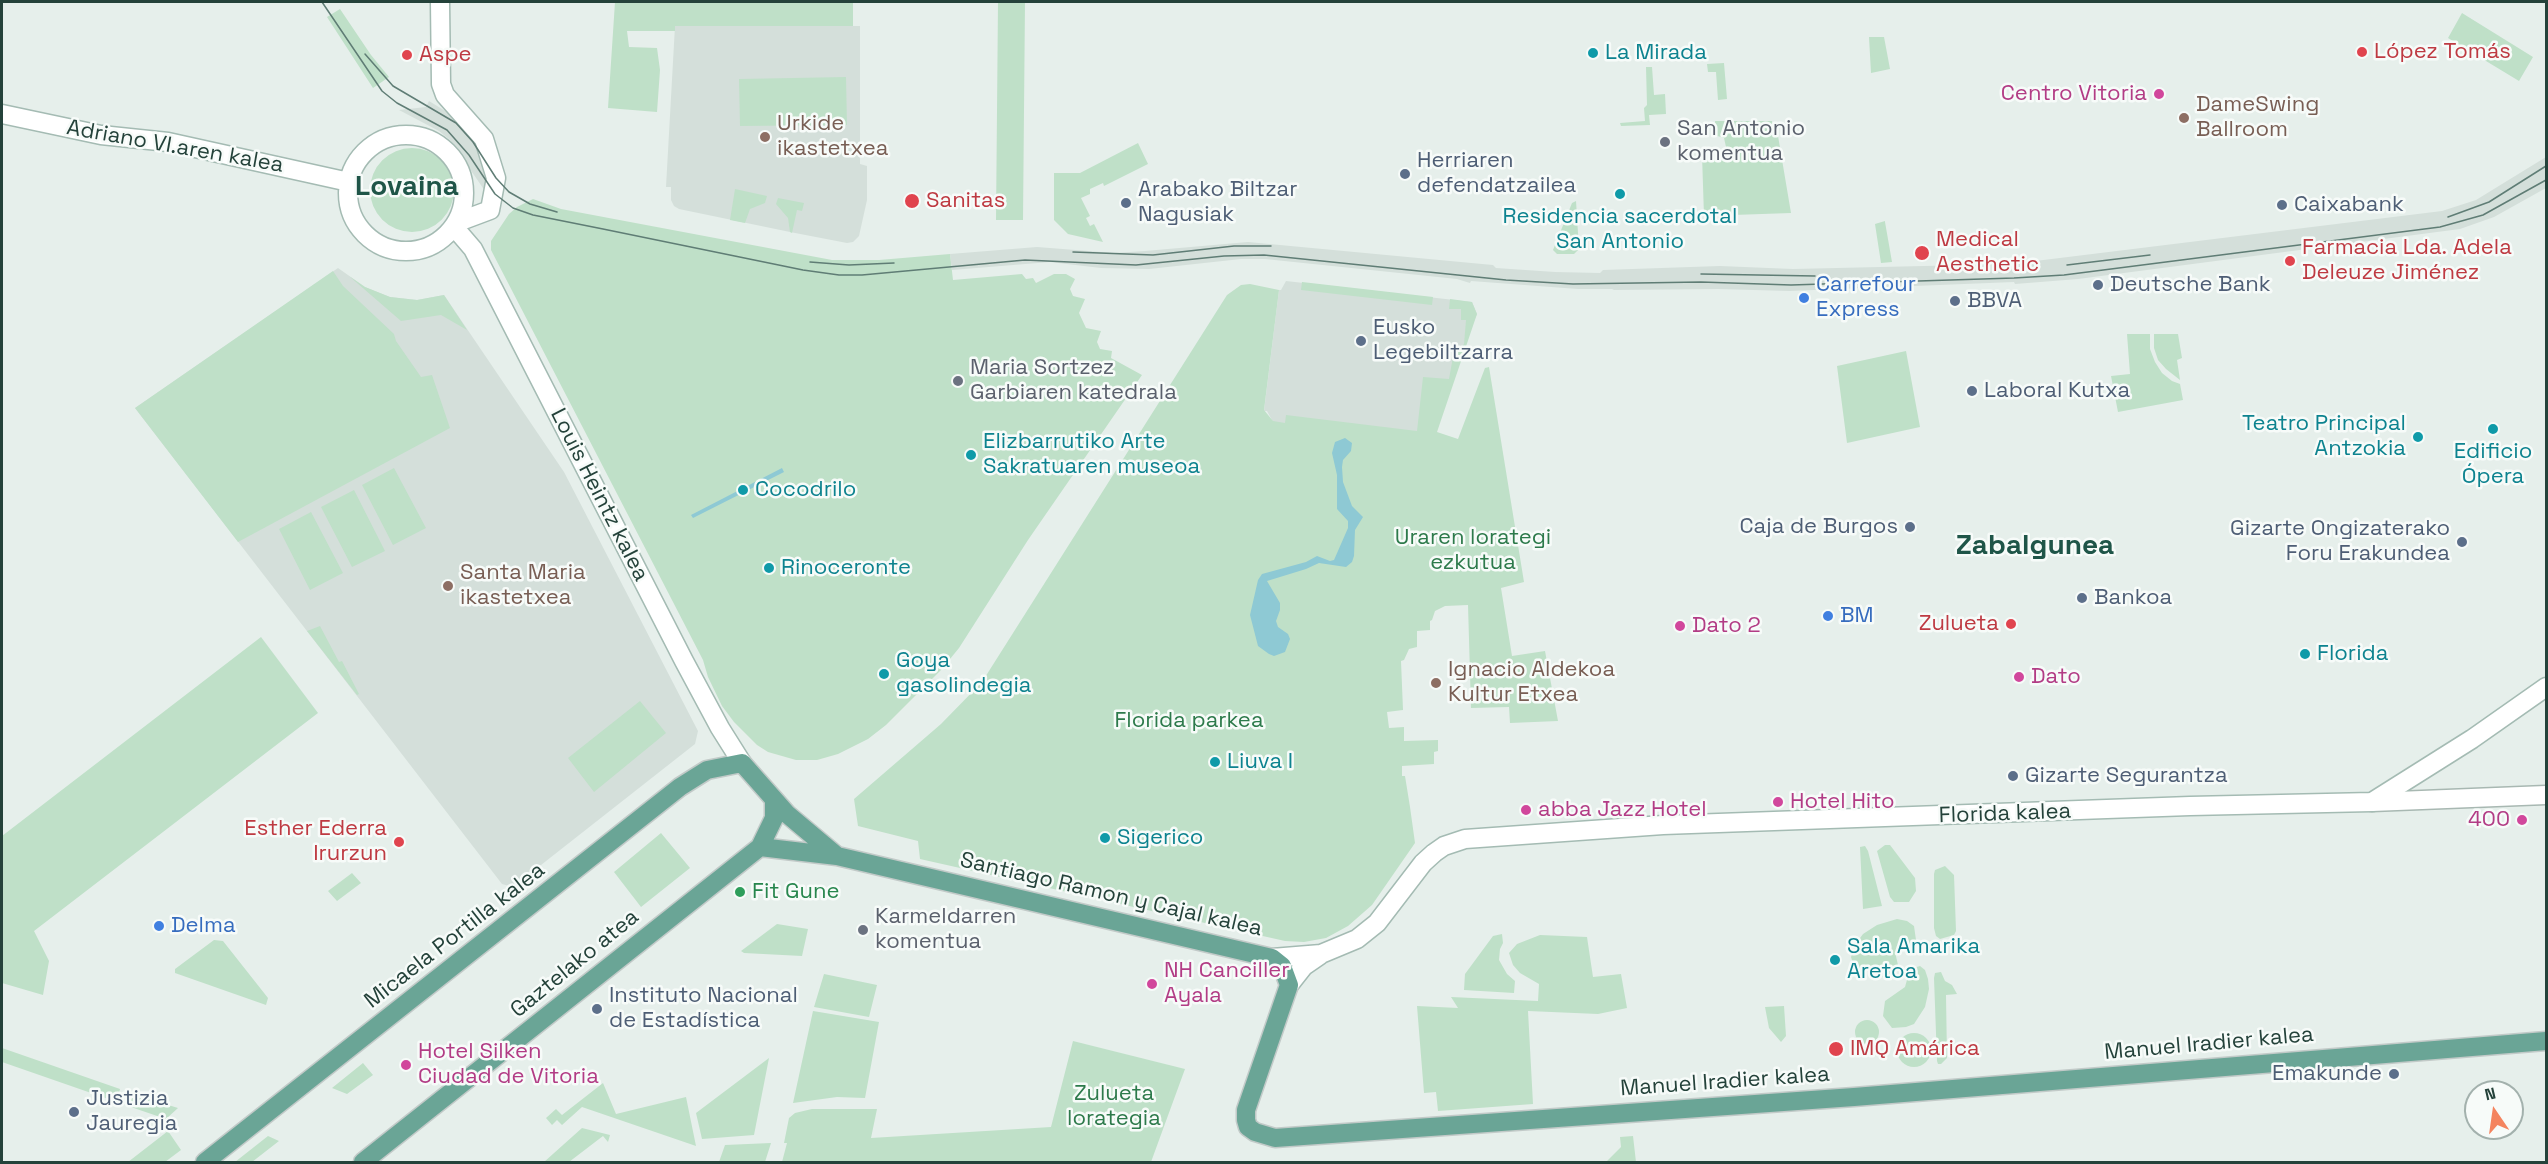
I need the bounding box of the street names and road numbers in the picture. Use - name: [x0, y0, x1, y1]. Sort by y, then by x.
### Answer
- street label: Adriano VI.aren kalea: [65, 115, 285, 179]
- street label: Louis Heintz kalea: [544, 404, 654, 586]
- street label: Florida kalea: [1938, 798, 2072, 830]
- street label: Santiago Ramon y Cajal kalea: [957, 847, 1265, 943]
- street label: Micaela Portilla kalea: [360, 857, 550, 1015]
- street label: Gaztelako atea: [506, 904, 644, 1024]
- street label: Manuel Iradier kalea: [2103, 1022, 2315, 1066]
- street label: Manuel Iradier kalea: [1619, 1062, 1831, 1102]

